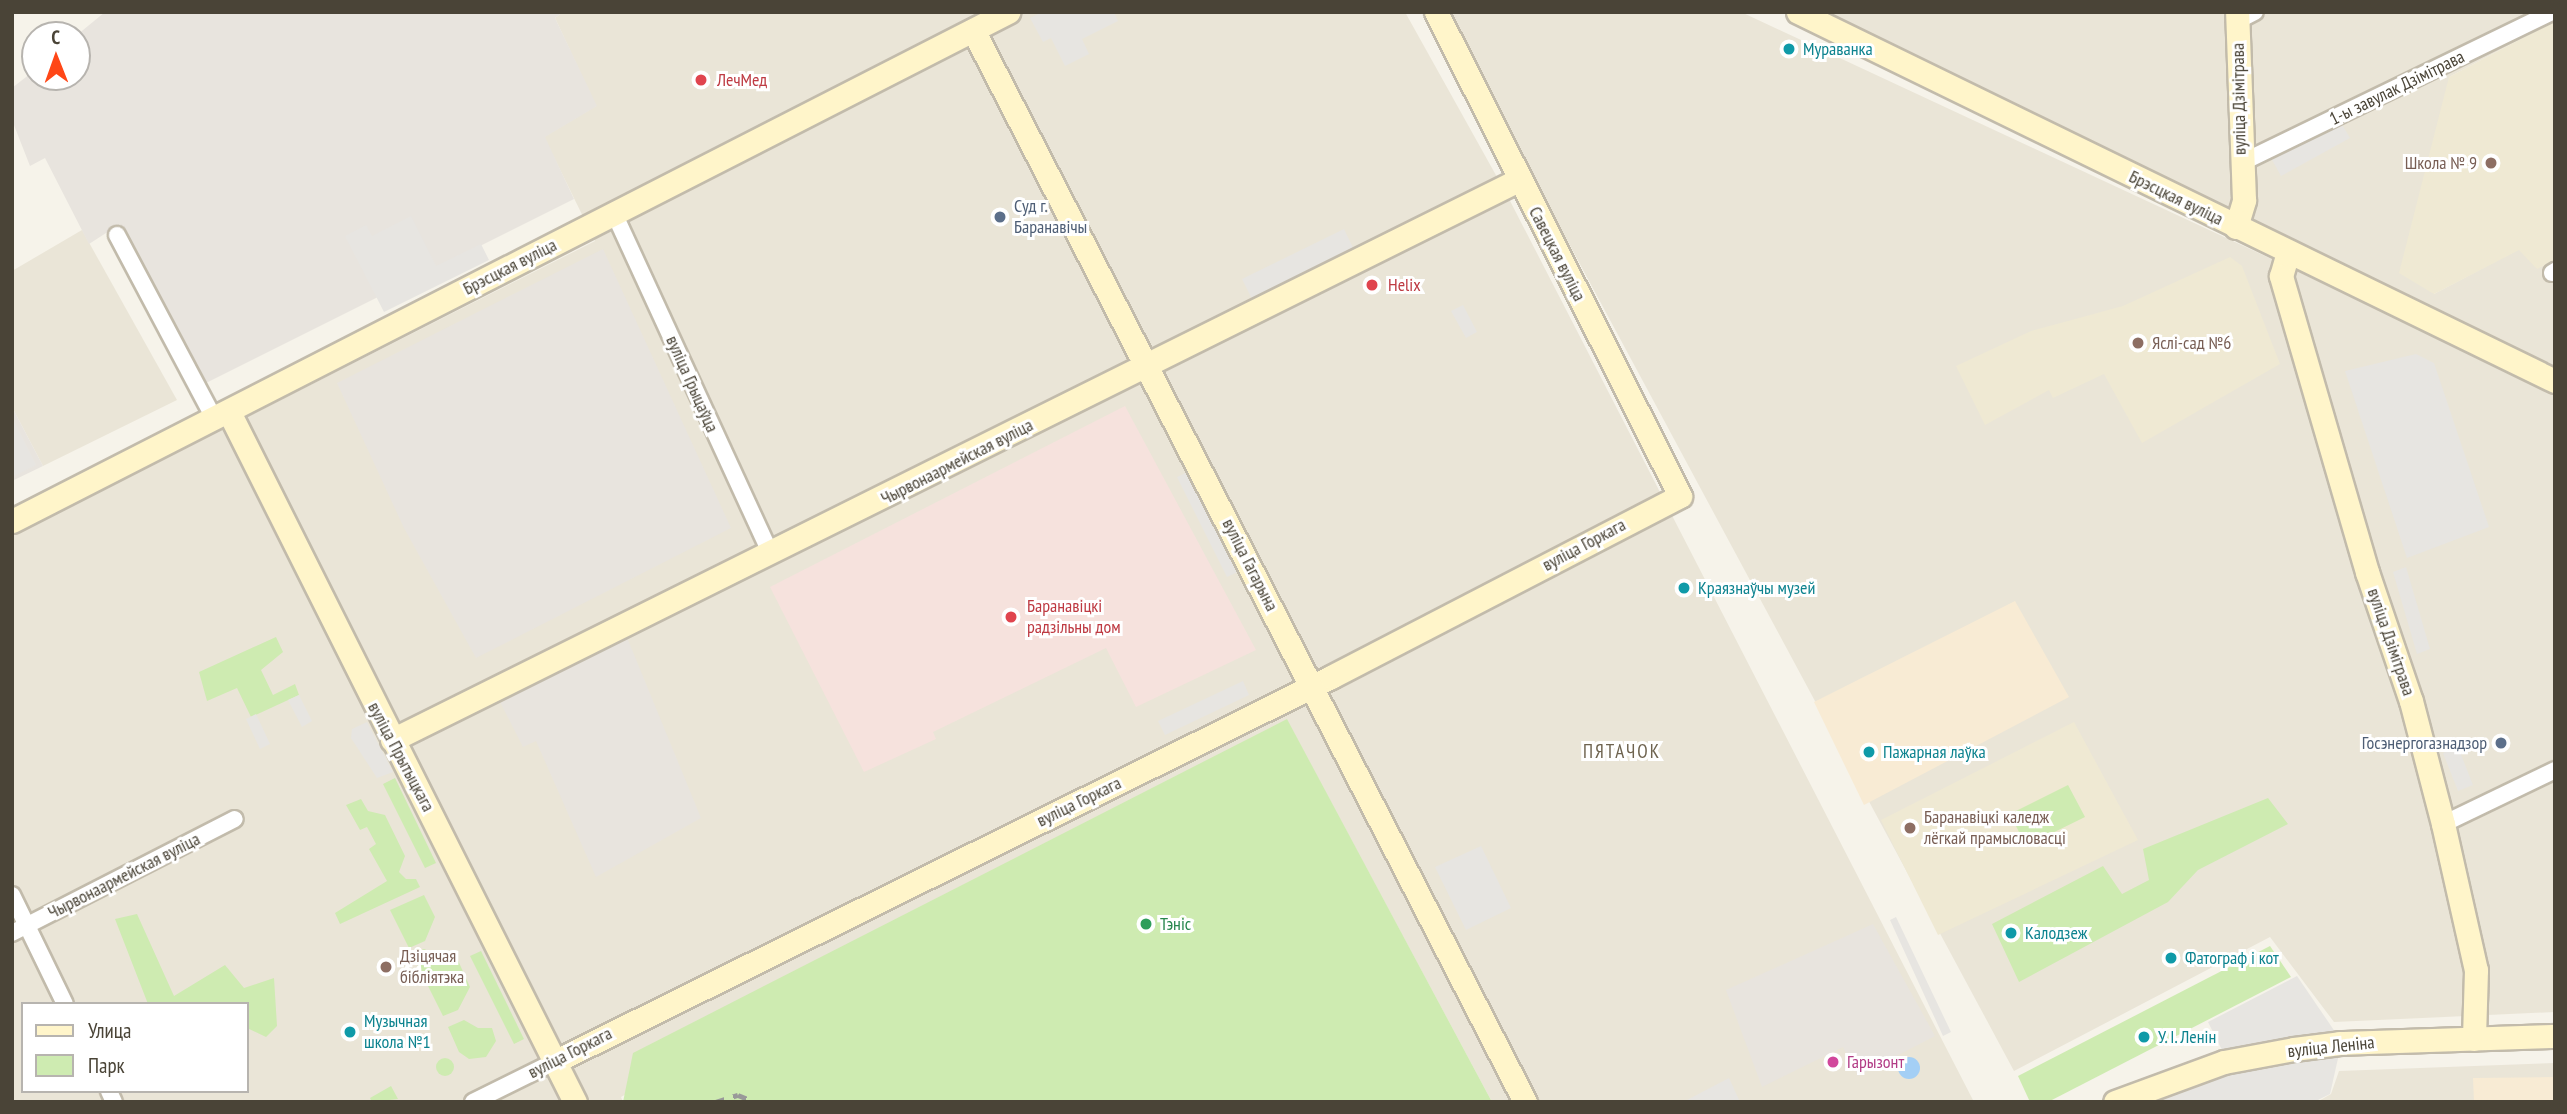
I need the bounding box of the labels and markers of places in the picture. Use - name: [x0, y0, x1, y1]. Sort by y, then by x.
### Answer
- place label: Мураванка: [1803, 38, 1873, 60]
- marker: Мураванка: [1781, 41, 1797, 57]
- place label: ЛечМед: [717, 69, 767, 91]
- marker: ЛечМед: [691, 70, 711, 90]
- place label: Школа № 9: [2405, 152, 2477, 174]
- marker: Школа № 9: [2483, 155, 2499, 171]
- place label: Суд г. Баранавічы: [1014, 196, 1087, 238]
- marker: Суд г. Баранавічы: [992, 209, 1008, 225]
- place label: Helix: [1388, 274, 1421, 296]
- marker: Helix: [1362, 275, 1382, 295]
- place label: Яслі-сад №6: [2152, 332, 2231, 354]
- marker: Яслі-сад №6: [2130, 335, 2146, 351]
- place label: Краязнаўчы музей: [1698, 577, 1815, 599]
- marker: Краязнаўчы музей: [1676, 580, 1692, 596]
- place label: Баранавіцкі радзільны дом: [1027, 596, 1121, 638]
- marker: Баранавіцкі радзільны дом: [1001, 607, 1021, 627]
- place label: Госэнергогазнадзор: [2362, 732, 2487, 754]
- marker: Госэнергогазнадзор: [2493, 735, 2509, 751]
- place label: Пажарная лаўка: [1883, 741, 1986, 763]
- marker: Пажарная лаўка: [1861, 744, 1877, 760]
- place label: Баранавіцкі каледж лёгкай прамысловасці: [1924, 807, 2066, 850]
- marker: Баранавіцкі каледж лёгкай прамысловасці: [1902, 820, 1918, 836]
- place label: Тэніс: [1160, 913, 1191, 935]
- marker: Тэніс: [1138, 916, 1154, 932]
- place label: Калодзеж: [2025, 922, 2087, 944]
- marker: Калодзеж: [2003, 925, 2019, 941]
- place label: Дзіцячая бібліятэка: [400, 946, 464, 988]
- place label: Фатограф і кот: [2185, 947, 2279, 969]
- marker: Фатограф і кот: [2163, 950, 2179, 966]
- marker: Дзіцячая бібліятэка: [378, 959, 394, 975]
- place label: Музычная школа №1: [364, 1011, 431, 1054]
- marker: Музычная школа №1: [342, 1024, 358, 1040]
- place label: У. І. Ленін: [2158, 1026, 2219, 1048]
- marker: У. І. Ленін: [2136, 1029, 2152, 1045]
- place label: Гарызонт: [1847, 1051, 1904, 1073]
- marker: Гарызонт: [1825, 1054, 1841, 1070]

